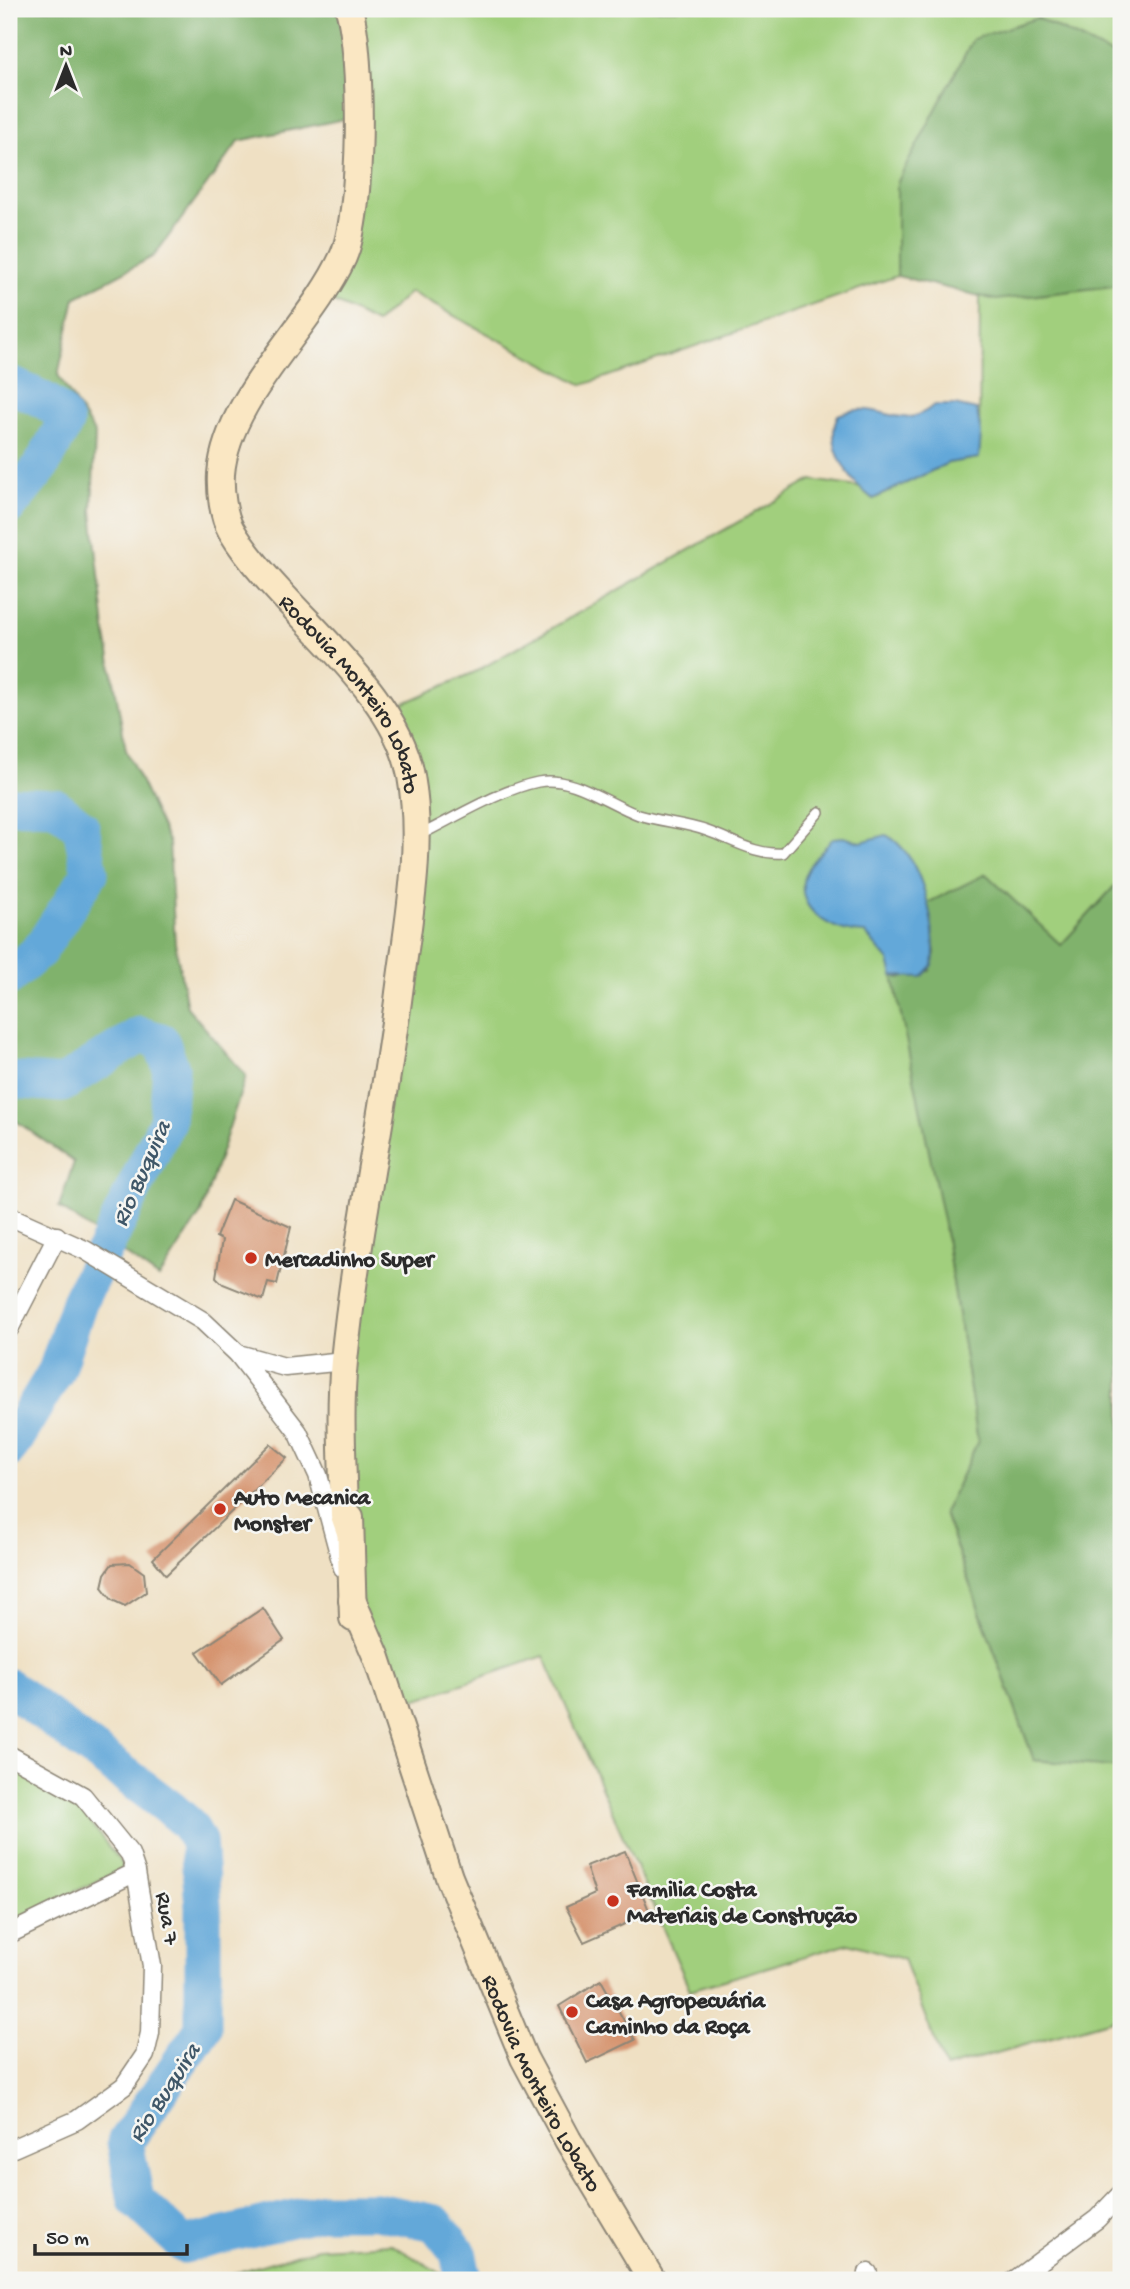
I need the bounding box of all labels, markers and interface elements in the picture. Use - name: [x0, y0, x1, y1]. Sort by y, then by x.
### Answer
- north arrow: [32, 32, 102, 102]
- text: N: [60, 41, 72, 64]
- street label: Rodovia Monteiro Lobato: [272, 590, 424, 796]
- water label: Rio Buquira: [107, 1116, 180, 1232]
- place label: Mercadinho Super: [265, 1248, 436, 1275]
- marker: Mercadinho Super: [243, 1250, 259, 1266]
- place label: Auto Mecanica Monster: [233, 1486, 371, 1539]
- marker: Auto Mecanica Monster: [212, 1501, 228, 1517]
- place label: Familia Costa Materiais de Construção: [626, 1878, 857, 1931]
- street label: Rua 7: [148, 1890, 184, 1948]
- marker: Familia Costa Materiais de Construção: [605, 1893, 621, 1909]
- street label: Rodovia Monteiro Lobato: [474, 1971, 606, 2198]
- place label: Casa Agropecuária Caminho da Roça: [586, 1989, 766, 2042]
- marker: Casa Agropecuária Caminho da Roça: [564, 2004, 580, 2020]
- water label: Rio Buquira: [123, 2038, 210, 2149]
- scale bar: [35, 2212, 187, 2256]
- text: 50 m: [46, 2228, 89, 2253]

